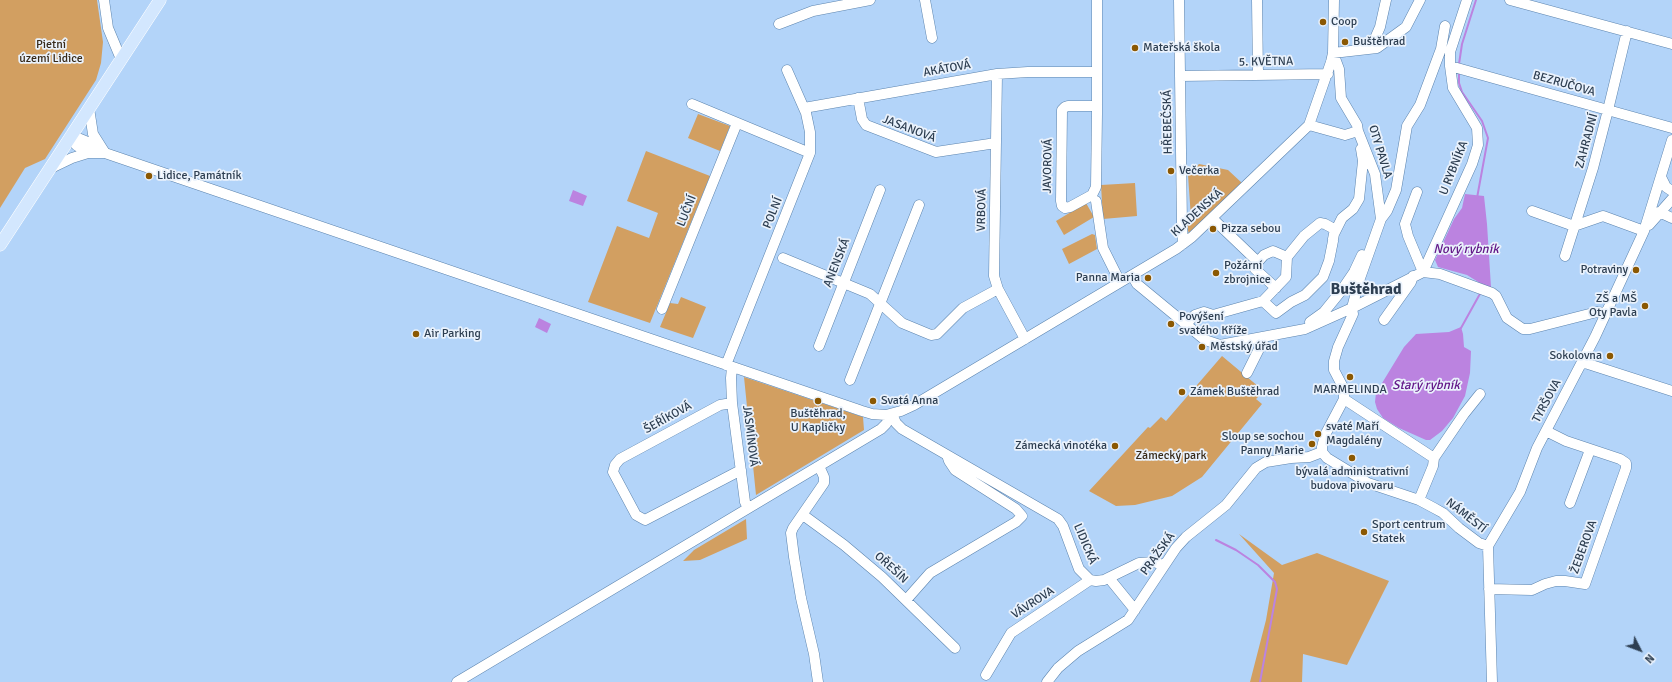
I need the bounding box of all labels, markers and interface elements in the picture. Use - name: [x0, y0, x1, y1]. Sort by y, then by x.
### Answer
- place label: Coop: [1331, 15, 1357, 29]
- marker: Coop: [1318, 17, 1328, 27]
- place label: Buštěhrad: [1353, 35, 1405, 49]
- marker: Buštěhrad: [1340, 37, 1350, 47]
- park label: Pietní území Lidice: [19, 38, 83, 66]
- place label: Mateřská škola: [1143, 41, 1220, 55]
- marker: Mateřská škola: [1130, 43, 1140, 53]
- street label: 5. KVĚTNA: [1239, 54, 1293, 70]
- street label: AKÁTOVÁ: [922, 58, 972, 80]
- street label: BEZRUČOVA: [1531, 68, 1597, 100]
- street label: HŘEBEČSKÁ: [1160, 90, 1176, 154]
- street label: JASANOVÁ: [880, 112, 938, 146]
- street label: ZAHRADNÍ: [1573, 112, 1601, 170]
- street label: OTY PAVLA: [1365, 123, 1395, 181]
- street label: JAVOROVÁ: [1040, 138, 1056, 194]
- street label: U RYBNÍKA: [1437, 139, 1471, 197]
- place label: Večerka: [1179, 164, 1219, 178]
- marker: Večerka: [1166, 166, 1176, 176]
- place label: Lidice, Památník: [157, 169, 241, 183]
- marker: Lidice, Památník: [144, 171, 154, 181]
- street label: KLADENSKÁ: [1168, 186, 1226, 240]
- street label: VRBOVÁ: [974, 189, 990, 231]
- street label: LUČNÍ: [674, 193, 700, 229]
- street label: POLNÍ: [760, 195, 786, 231]
- place label: Pizza sebou: [1221, 222, 1281, 236]
- marker: Pizza sebou: [1208, 224, 1218, 234]
- street label: ANENSKÁ: [821, 236, 853, 290]
- water label: Nový rybník: [1433, 242, 1499, 258]
- place label: Požární zbrojnice: [1224, 259, 1271, 287]
- place label: Potraviny: [1580, 263, 1628, 277]
- marker: Potraviny: [1631, 265, 1641, 275]
- marker: Požární zbrojnice: [1211, 268, 1221, 278]
- place label: Panna Maria: [1076, 271, 1140, 285]
- marker: Panna Maria: [1143, 273, 1153, 283]
- district label: Buštěhrad: [1330, 280, 1402, 300]
- place label: ZŠ a MŠ Oty Pavla: [1589, 292, 1637, 320]
- marker: ZŠ a MŠ Oty Pavla: [1640, 301, 1650, 311]
- place label: Povýšení svatého Kříže: [1179, 310, 1247, 338]
- marker: Povýšení svatého Kříže: [1166, 319, 1176, 329]
- place label: Air Parking: [424, 327, 481, 341]
- marker: Air Parking: [411, 329, 421, 339]
- place label: Městský úřad: [1210, 340, 1278, 354]
- marker: Městský úřad: [1197, 342, 1207, 352]
- place label: Sokolovna: [1549, 349, 1602, 363]
- marker: Sokolovna: [1605, 351, 1615, 361]
- marker: MARMELINDA: [1345, 372, 1355, 382]
- street label: TYRŠOVA: [1530, 377, 1564, 425]
- water label: Starý rybník: [1392, 378, 1460, 394]
- place label: MARMELINDA: [1313, 383, 1387, 397]
- place label: Zámek Buštěhrad: [1190, 385, 1279, 399]
- marker: Zámek Buštěhrad: [1177, 387, 1187, 397]
- place label: Svatá Anna: [881, 394, 938, 408]
- marker: Buštěhrad, U Kapličky: [813, 396, 823, 406]
- marker: Svatá Anna: [868, 396, 878, 406]
- street label: ŠEŘÍKOVÁ: [642, 399, 694, 437]
- street label: JASMÍNOVÁ: [739, 404, 761, 468]
- place label: Buštěhrad, U Kapličky: [790, 407, 846, 435]
- place label: svaté Maří Magdalény: [1326, 420, 1382, 448]
- marker: svaté Maří Magdalény: [1313, 429, 1323, 439]
- place label: Sloup se sochou Panny Marie: [1222, 430, 1304, 458]
- place label: Zámecká vinotéka: [1015, 439, 1107, 453]
- marker: Sloup se sochou Panny Marie: [1307, 439, 1317, 449]
- marker: Zámecká vinotéka: [1110, 441, 1120, 451]
- park label: Zámecký park: [1135, 449, 1207, 463]
- marker: bývalá administrativní budova pivovaru: [1347, 453, 1357, 463]
- place label: bývalá administrativní budova pivovaru: [1295, 465, 1409, 493]
- street label: NÁMĚSTÍ: [1443, 496, 1489, 536]
- place label: Sport centrum Statek: [1372, 518, 1446, 546]
- street label: ŽEBEROVA: [1568, 518, 1600, 576]
- street label: LIDICKÁ: [1070, 522, 1100, 566]
- marker: Sport centrum Statek: [1359, 527, 1369, 537]
- street label: PRAŽSKÁ: [1138, 530, 1178, 578]
- street label: OŘEŠÍN: [871, 549, 911, 587]
- street label: VÁVROVA: [1009, 584, 1057, 622]
- north arrow: [1620, 630, 1660, 670]
- text: N: [1642, 651, 1657, 666]

